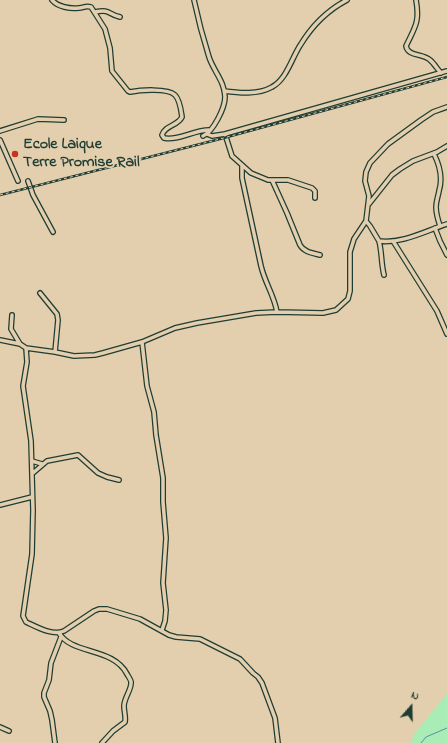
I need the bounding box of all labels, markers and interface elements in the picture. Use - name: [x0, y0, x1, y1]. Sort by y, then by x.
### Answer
- place label: Ecole Laique Terre Promise Rail: [23, 135, 140, 173]
- marker: Ecole Laique Terre Promise Rail: [10, 149, 20, 159]
- north arrow: [391, 687, 431, 727]
- text: N: [409, 687, 421, 705]

